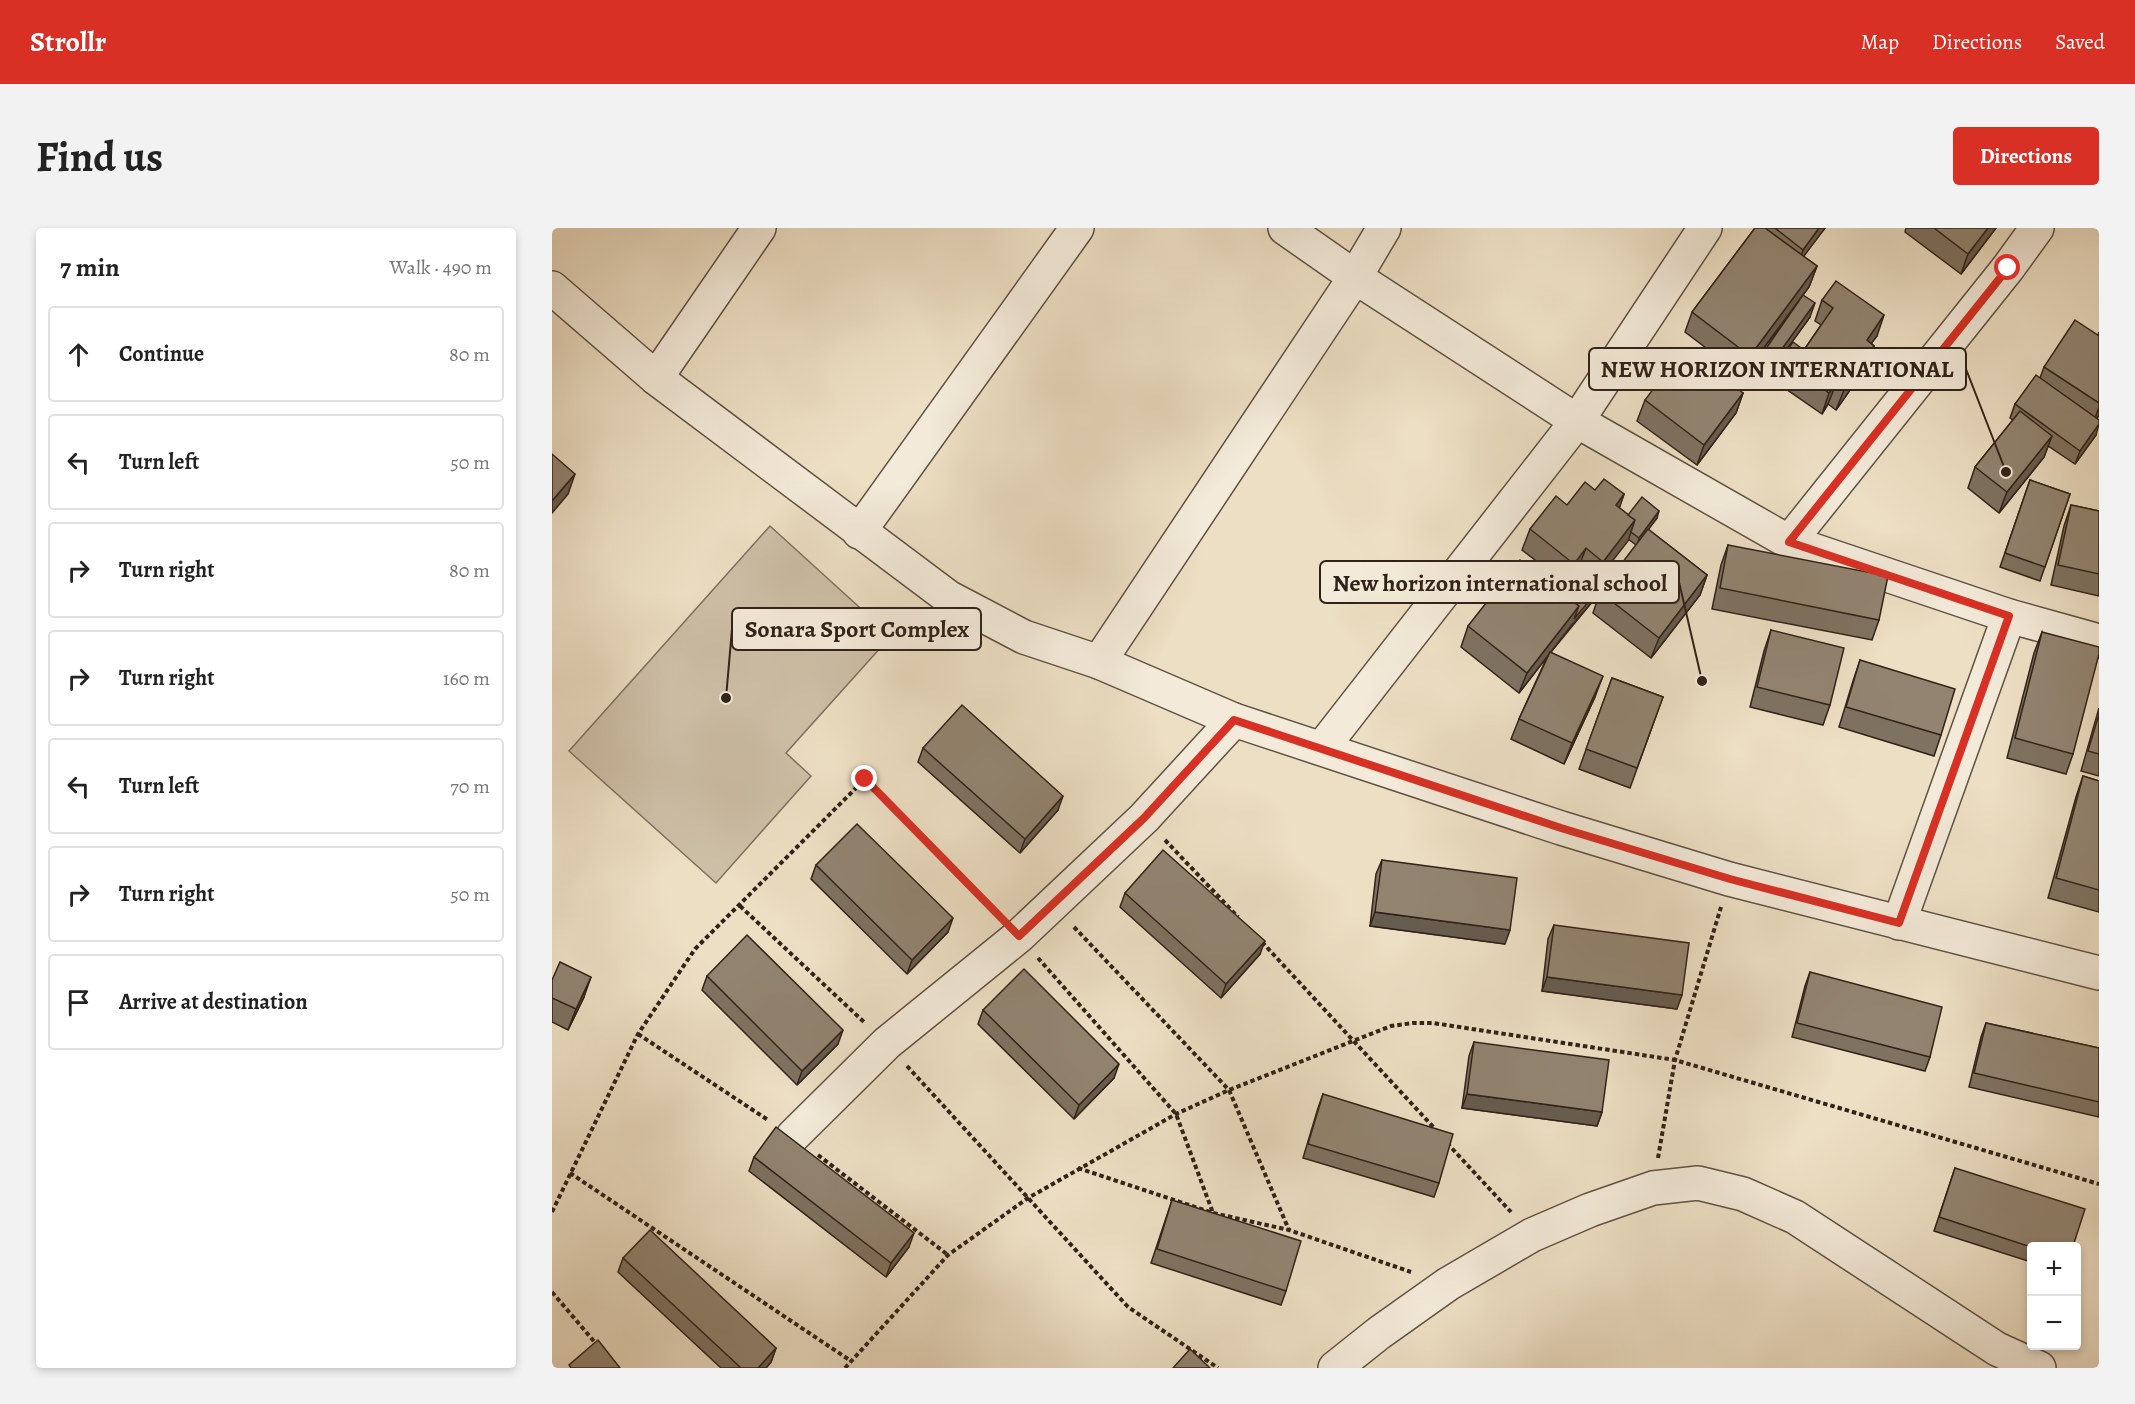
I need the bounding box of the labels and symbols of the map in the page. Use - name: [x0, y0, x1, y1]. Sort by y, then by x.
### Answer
- route start: [1994, 254, 2020, 280]
- callout: NEW HORIZON INTERNATIONAL: [1589, 348, 1966, 390]
- text: NEW HORIZON INTERNATIONAL: [1600, 353, 1954, 385]
- callout: New horizon international school: [1320, 561, 1679, 603]
- text: New horizon international school: [1333, 567, 1668, 599]
- callout: Sonara Sport Complex: [732, 608, 981, 650]
- text: Sonara Sport Complex: [745, 613, 969, 645]
- route end: [851, 765, 877, 791]

